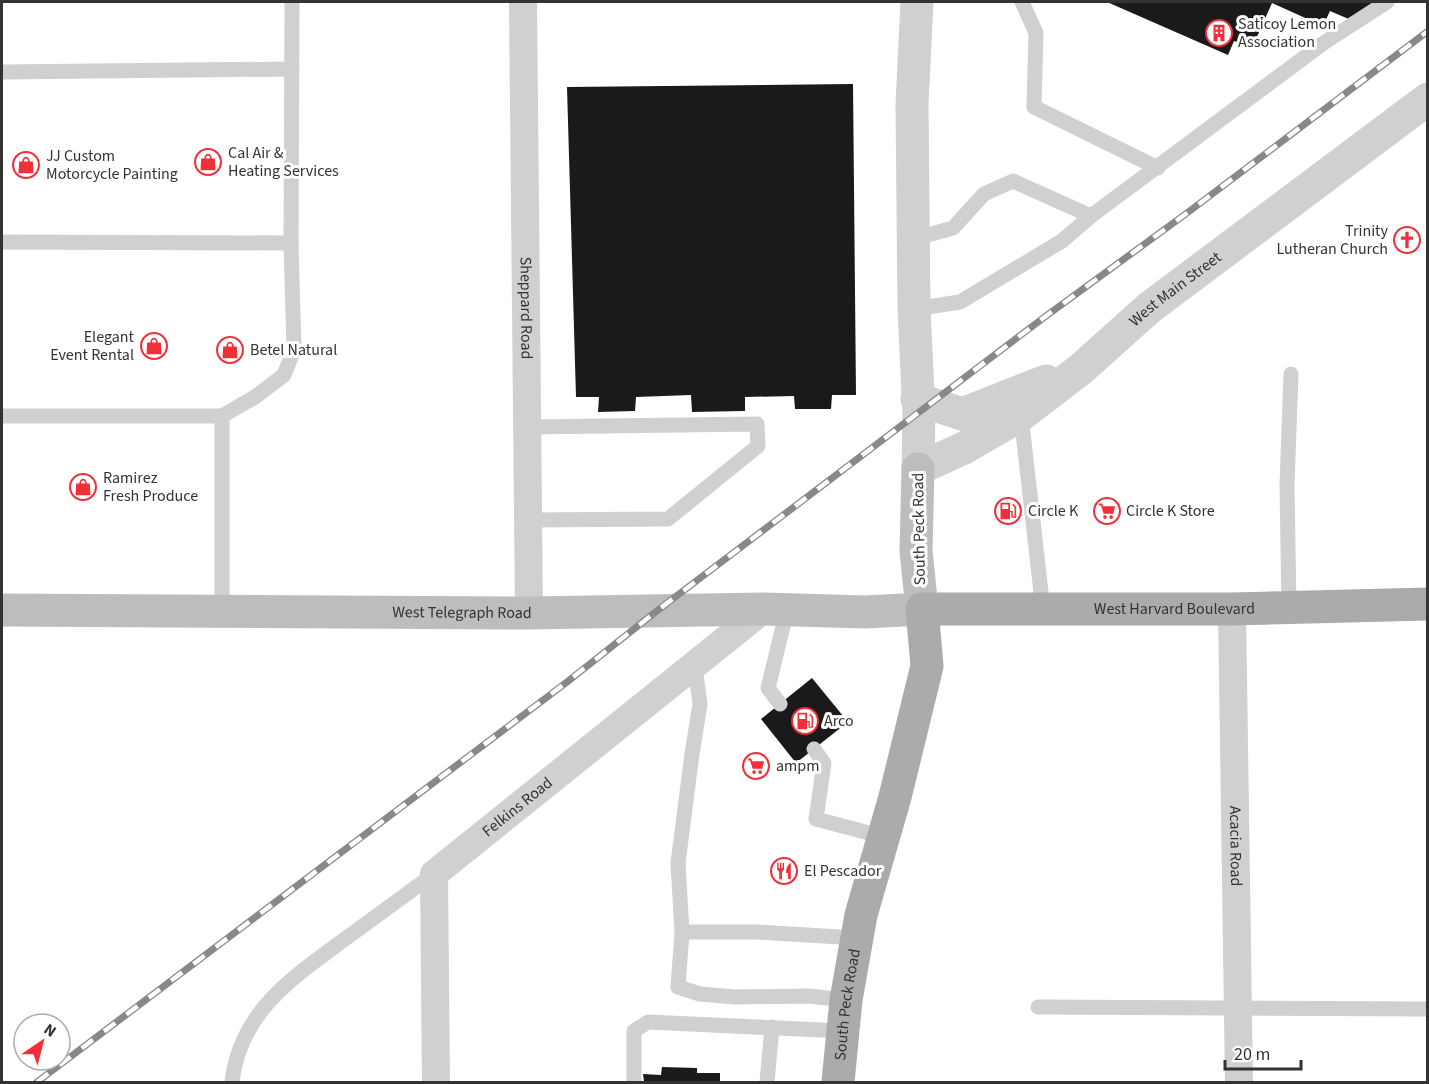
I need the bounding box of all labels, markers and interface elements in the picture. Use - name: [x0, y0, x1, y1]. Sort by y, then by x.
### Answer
- place label: Saticoy Lemon Association: [1238, 13, 1336, 53]
- building icon: Saticoy Lemon Association: [1204, 18, 1234, 48]
- place label: Cal Air & Heating Services: [228, 142, 339, 182]
- place label: JJ Custom Motorcycle Painting: [46, 145, 178, 185]
- shop icon: Cal Air & Heating Services: [193, 147, 223, 177]
- shop icon: JJ Custom Motorcycle Painting: [11, 150, 41, 180]
- place label: Trinity Lutheran Church: [1277, 220, 1389, 260]
- church icon: Trinity Lutheran Church: [1392, 225, 1422, 255]
- street label: West Main Street: [1124, 246, 1226, 332]
- street label: Sheppard Road: [515, 257, 538, 359]
- place label: Elegant Event Rental: [50, 326, 135, 366]
- shop icon: Elegant Event Rental: [139, 331, 169, 361]
- shop icon: Betel Natural: [215, 335, 245, 365]
- place label: Betel Natural: [250, 339, 337, 361]
- place label: Ramirez Fresh Produce: [103, 467, 198, 507]
- shop icon: Ramirez Fresh Produce: [68, 472, 98, 502]
- street label: South Peck Road: [907, 473, 931, 585]
- fuel station icon: Circle K: [993, 496, 1023, 526]
- supermarket icon: Circle K Store: [1092, 496, 1122, 526]
- place label: Circle K: [1028, 500, 1079, 522]
- place label: Circle K Store: [1126, 500, 1215, 522]
- street label: West Harvard Boulevard: [1094, 597, 1255, 620]
- street label: West Telegraph Road: [392, 601, 532, 624]
- fuel station icon: Arco: [790, 706, 820, 736]
- place label: Arco: [824, 710, 854, 732]
- supermarket icon: ampm: [741, 751, 771, 781]
- place label: ampm: [776, 755, 819, 777]
- street label: Felkins Road: [478, 772, 557, 842]
- street label: Acacia Road: [1224, 805, 1247, 887]
- restaurant icon: El Pescador: [769, 856, 799, 886]
- place label: El Pescador: [804, 860, 882, 882]
- street label: South Peck Road: [829, 947, 866, 1062]
- north arrow: [12, 1012, 72, 1072]
- text: N: [39, 1018, 61, 1043]
- scale bar: [1225, 1033, 1302, 1071]
- text: 20 m: [1234, 1042, 1270, 1067]

